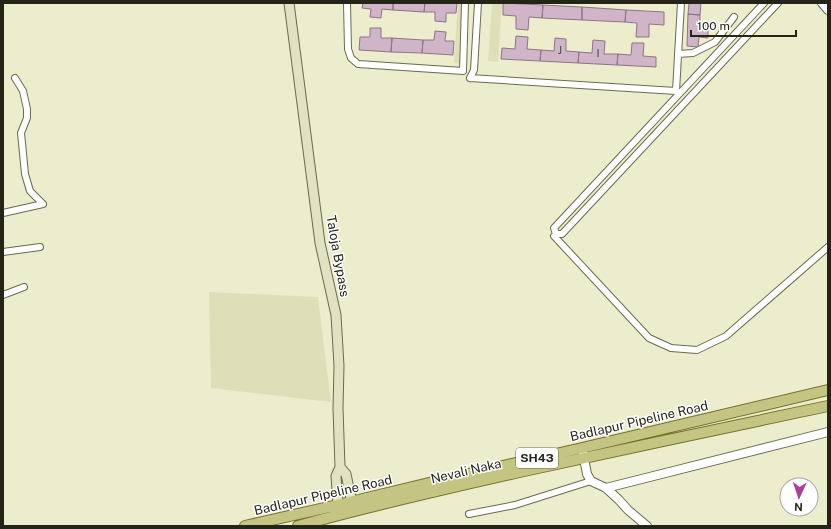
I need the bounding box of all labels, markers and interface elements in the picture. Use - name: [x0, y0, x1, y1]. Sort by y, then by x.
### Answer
- scale bar: [691, 12, 796, 38]
- text: 100 m: [697, 19, 730, 33]
- house number: J: [558, 44, 562, 56]
- house number: I: [596, 47, 600, 59]
- street label: Taloja Bypass: [323, 214, 353, 298]
- street label: Badlapur Pipeline Road: [569, 398, 709, 444]
- road number: SH43: [516, 448, 558, 468]
- street label: Nevali Naka: [429, 456, 503, 486]
- street label: Badlapur Pipeline Road: [253, 472, 393, 518]
- north arrow: [779, 477, 819, 517]
- text: N: [794, 501, 803, 513]

